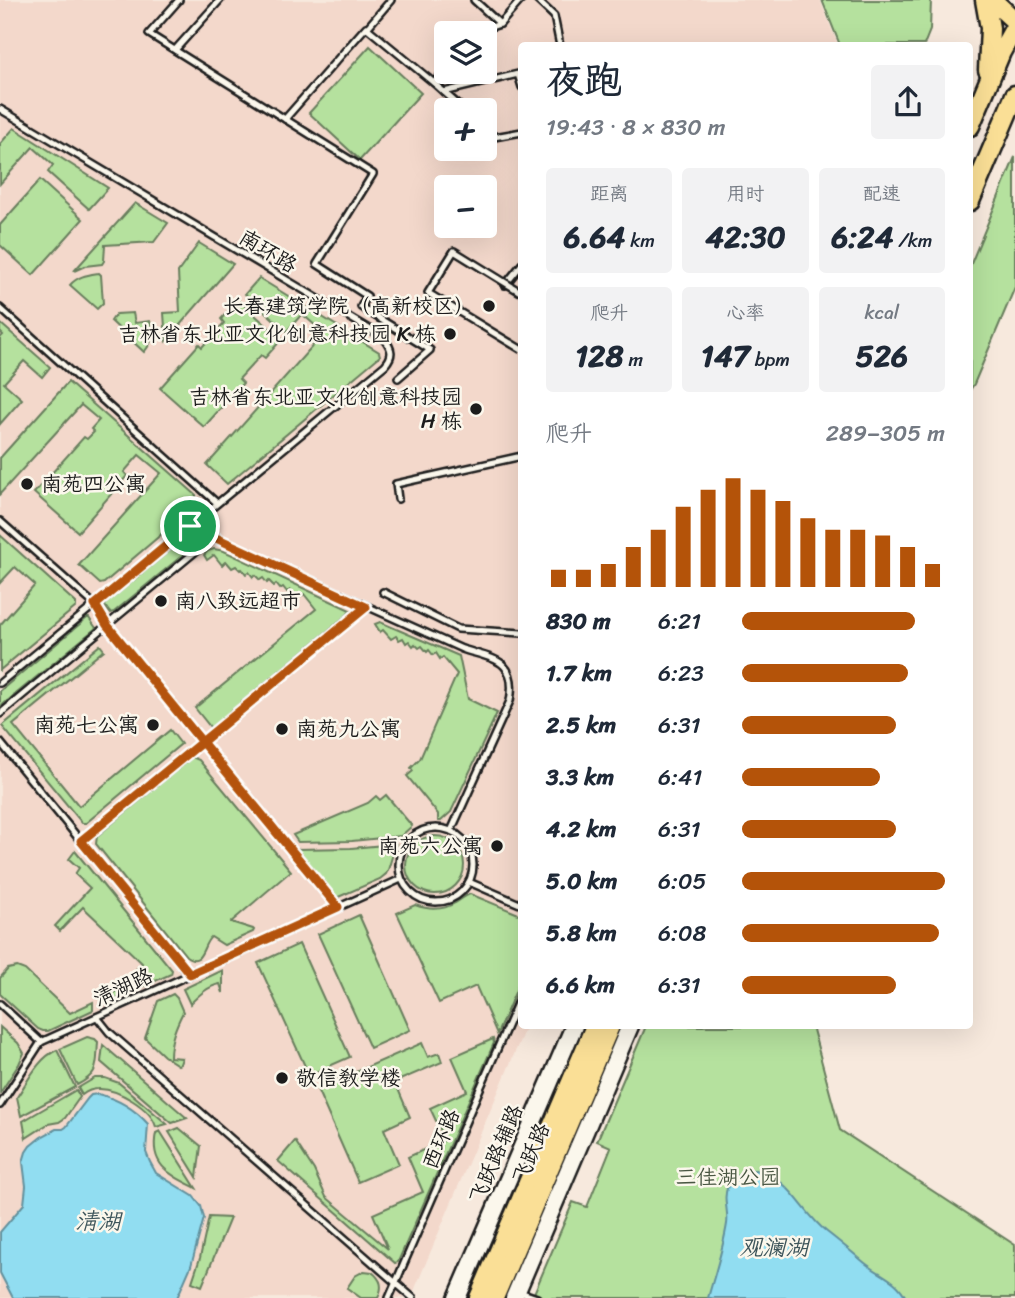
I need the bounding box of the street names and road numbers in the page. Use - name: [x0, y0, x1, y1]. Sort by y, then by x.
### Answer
- street label: 南环路: [231, 218, 305, 284]
- street label: 清湖路: [86, 956, 160, 1018]
- street label: 飞跃路辅路: [458, 1098, 534, 1210]
- street label: 西环路: [411, 1103, 471, 1175]
- street label: 飞跃路: [501, 1117, 561, 1189]

